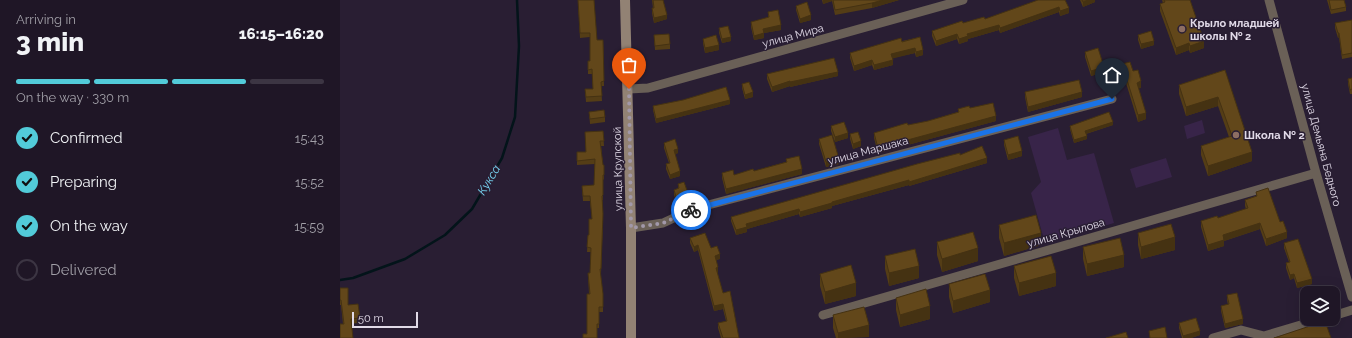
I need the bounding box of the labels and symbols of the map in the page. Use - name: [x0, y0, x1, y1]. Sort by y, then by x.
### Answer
- place label: Крыло младшей школы № 2: [1190, 17, 1280, 43]
- street label: улица Мира: [761, 22, 825, 50]
- marker: Крыло младшей школы № 2: [1177, 24, 1187, 34]
- pin: [612, 48, 646, 89]
- pin: [1095, 58, 1129, 99]
- street label: улица Демьяна Бедного: [1298, 82, 1344, 208]
- street label: улица Крупской: [611, 127, 625, 211]
- place label: Школа № 2: [1244, 129, 1305, 142]
- marker: Школа № 2: [1231, 130, 1241, 140]
- street label: улица Маршака: [826, 134, 910, 168]
- water label: Кукса: [475, 162, 503, 198]
- courier: [671, 190, 711, 230]
- street label: улица Крылова: [1026, 216, 1106, 250]
- scale bar: [352, 310, 418, 329]

